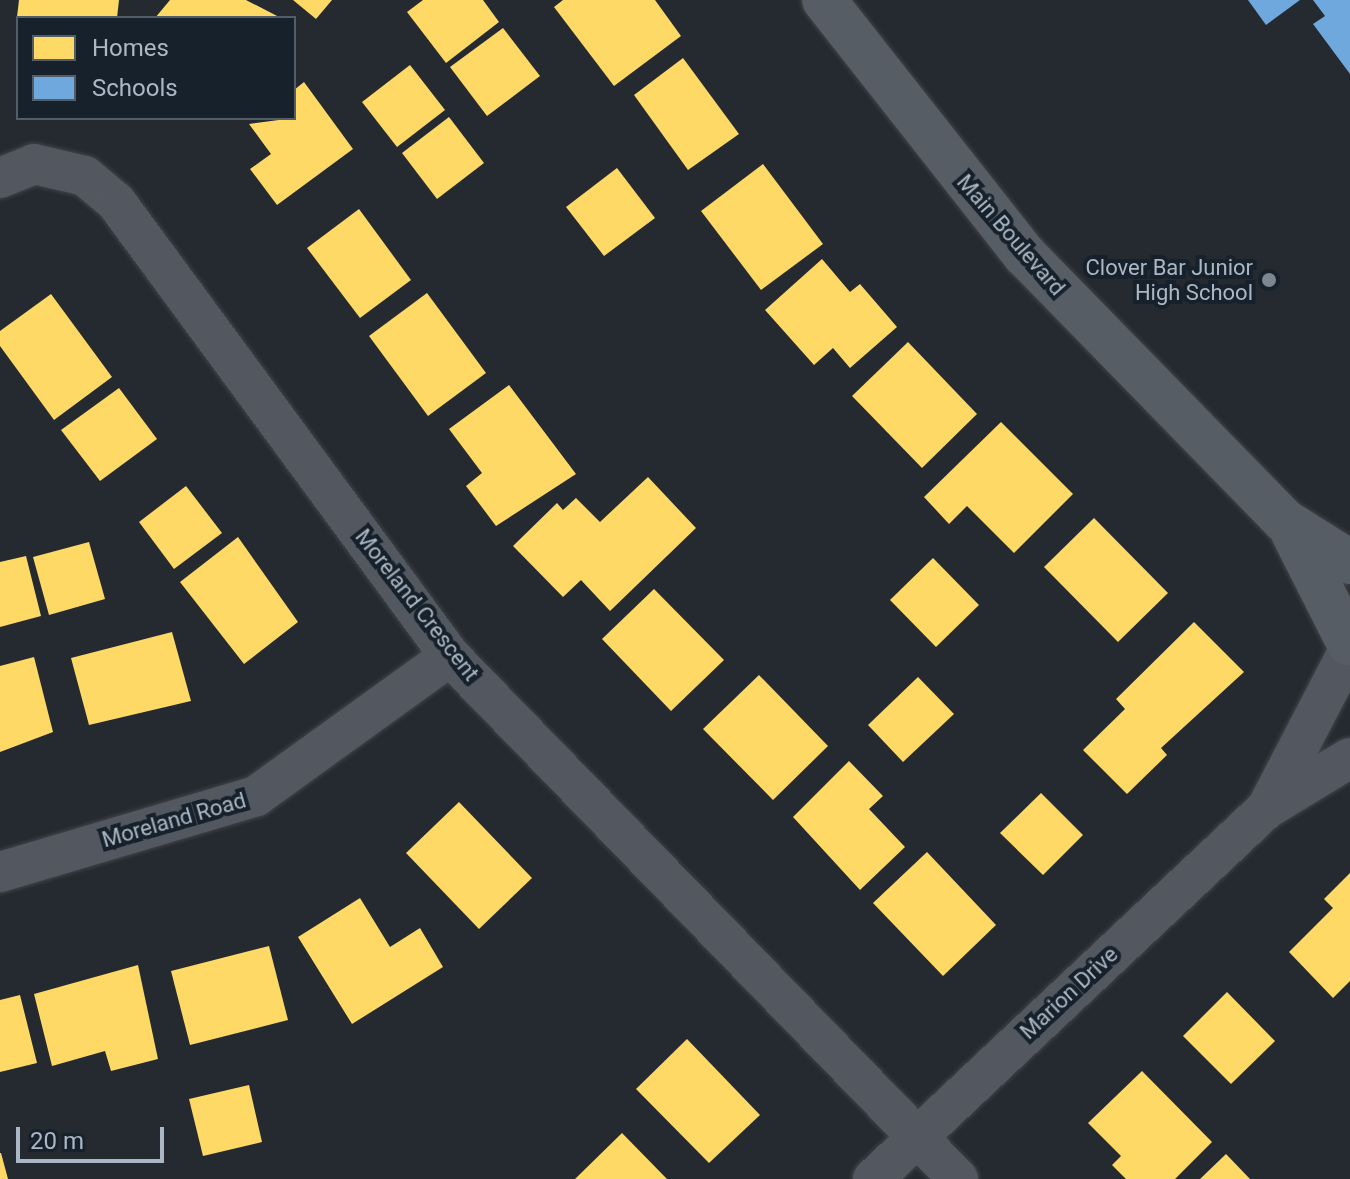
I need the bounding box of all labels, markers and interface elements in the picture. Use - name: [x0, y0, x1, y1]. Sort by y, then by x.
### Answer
- legend: [16, 16, 296, 120]
- text: Homes: [92, 34, 169, 62]
- text: Schools: [92, 74, 178, 102]
- street label: Main Boulevard: [951, 169, 1071, 301]
- place label: Clover Bar Junior High School: [1085, 254, 1253, 306]
- marker: Clover Bar Junior High School: [1260, 271, 1278, 289]
- street label: Moreland Crescent: [350, 524, 484, 686]
- street label: Moreland Road: [99, 787, 249, 853]
- street label: Marion Drive: [1015, 941, 1123, 1045]
- scale bar: [20, 1111, 168, 1161]
- text: 20 m: [30, 1127, 84, 1155]

